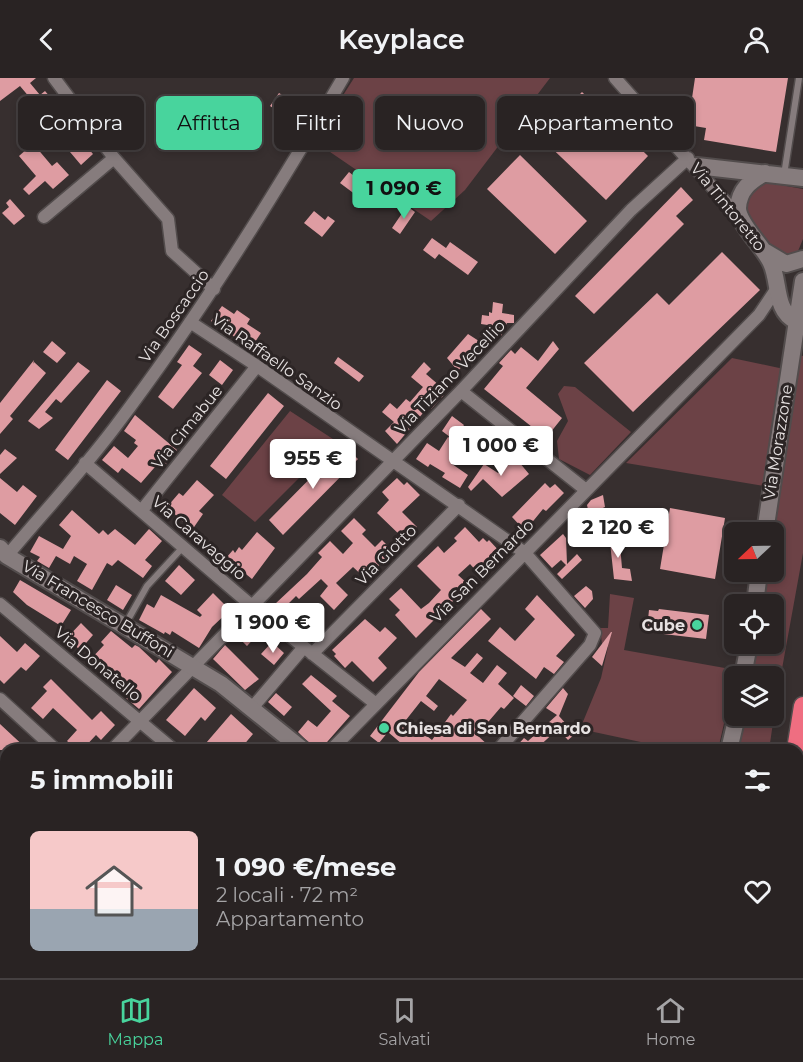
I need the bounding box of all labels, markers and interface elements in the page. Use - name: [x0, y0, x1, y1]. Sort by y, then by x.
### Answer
- icon: back: [30, 23, 63, 56]
- text: Keyplace: [338, 23, 465, 56]
- icon: person: [740, 23, 773, 56]
- chip: Compra: [18, 96, 144, 150]
- chip: Affitta: [156, 96, 262, 150]
- chip: Filtri: [274, 96, 363, 150]
- chip: Nuovo: [375, 96, 485, 150]
- chip: Appartamento: [497, 96, 694, 150]
- street label: Via Tintoretto: [687, 159, 769, 255]
- pin: 1 090 €: [349, 169, 459, 220]
- text: 1 090 €: [366, 176, 442, 200]
- street label: Via Boscaccio: [135, 266, 213, 366]
- street label: Via Raffaello Sanzio: [208, 310, 346, 414]
- street label: Via Tiziano Vecellio: [391, 316, 509, 438]
- street label: Via Cimabue: [147, 381, 227, 473]
- street label: Via Morazzone: [760, 383, 796, 501]
- pin: 1 000 €: [446, 426, 556, 477]
- text: 1 000 €: [463, 433, 539, 457]
- pin: 955 €: [271, 439, 355, 490]
- text: 955 €: [284, 446, 342, 470]
- street label: Via Caravaggio: [148, 492, 250, 584]
- pin: 2 120 €: [563, 508, 673, 559]
- street label: Via San Bernardo: [426, 515, 538, 627]
- text: 2 120 €: [582, 515, 654, 539]
- street label: Via Giotto: [352, 521, 420, 589]
- north arrow: [724, 522, 784, 582]
- map controls: [724, 522, 784, 726]
- street label: Via Francesco Buffoni: [19, 556, 177, 662]
- button: locate: [724, 594, 784, 654]
- pin: 1 900 €: [218, 603, 328, 654]
- text: 1 900 €: [235, 610, 311, 634]
- place label: Cube: [642, 616, 685, 635]
- marker: Cube: [690, 618, 704, 632]
- street label: Via Donatello: [51, 622, 145, 706]
- button: layers: [724, 666, 784, 726]
- place label: Chiesa di San Bernardo: [396, 719, 591, 738]
- marker: Chiesa di San Bernardo: [377, 721, 391, 735]
- text: 5 immobili: [30, 764, 174, 796]
- icon: filters: [741, 764, 774, 797]
- text: 1 090 €/mese: [216, 851, 396, 883]
- icon: home: [78, 855, 150, 927]
- icon: heart: [741, 875, 774, 908]
- text: 2 locali · 72 m²: [216, 883, 358, 907]
- text: Appartamento: [216, 907, 364, 931]
- tab: Mappa: [108, 994, 163, 1049]
- tab: Salvati: [378, 994, 431, 1049]
- tab: Home: [646, 994, 695, 1049]

